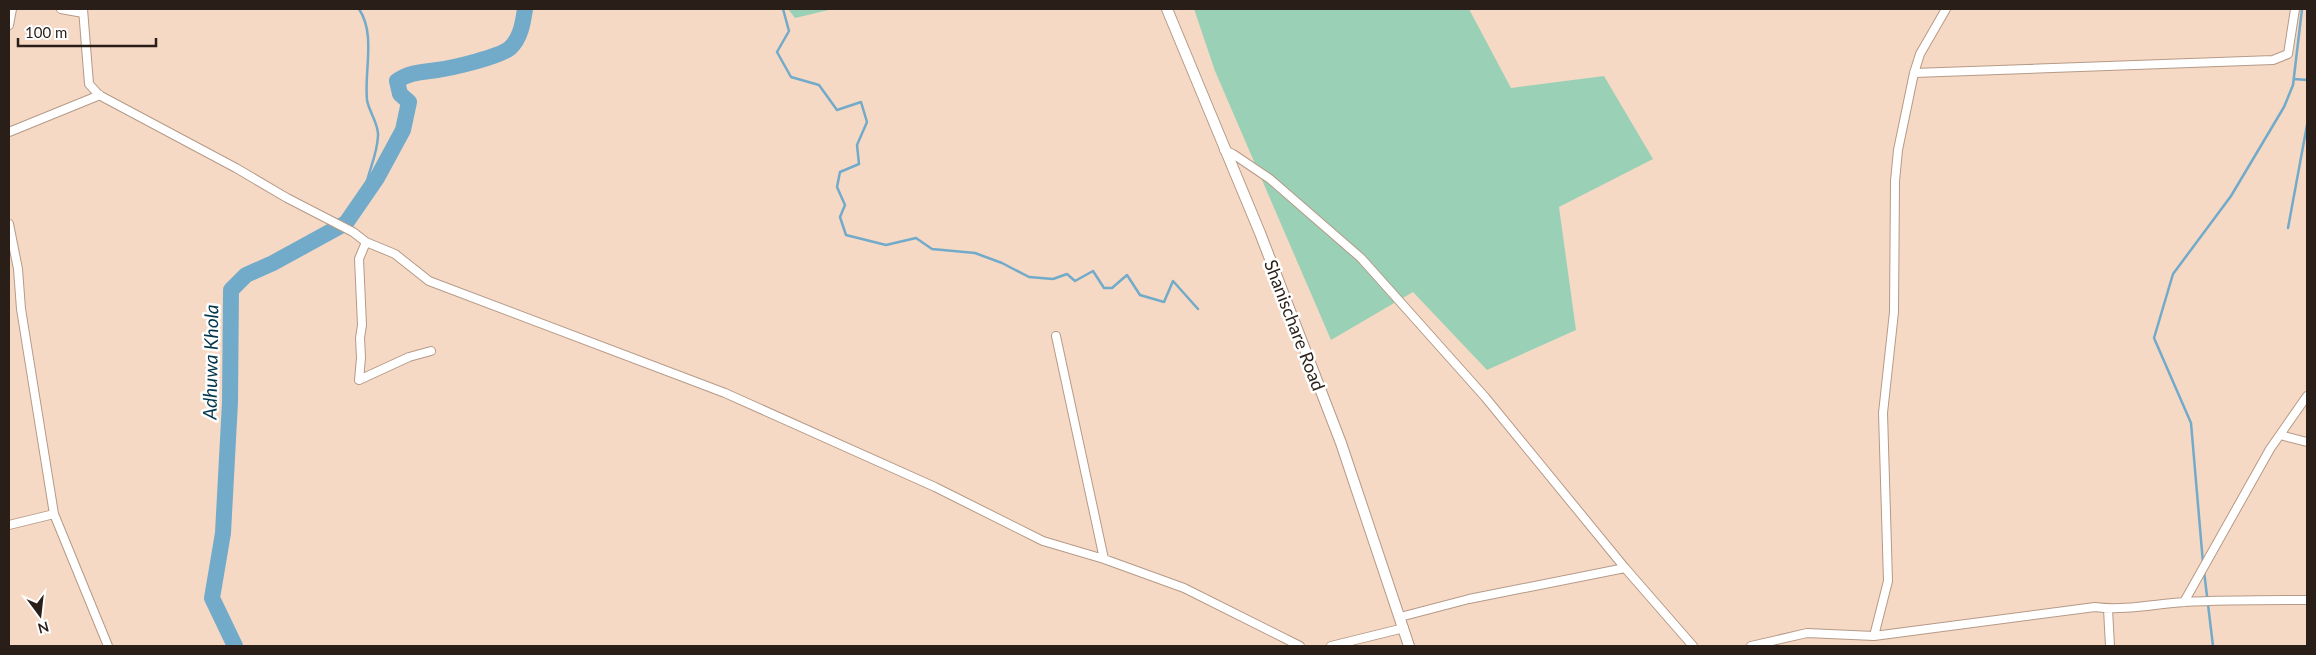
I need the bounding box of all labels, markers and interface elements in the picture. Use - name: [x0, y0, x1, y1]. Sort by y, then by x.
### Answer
- scale bar: [18, 15, 155, 47]
- text: 100 m: [25, 23, 67, 41]
- street label: Shanischare Road: [1260, 256, 1330, 394]
- water label: Adhuwa Khola: [197, 304, 223, 421]
- north arrow: [15, 590, 65, 640]
- text: N: [36, 618, 51, 638]

